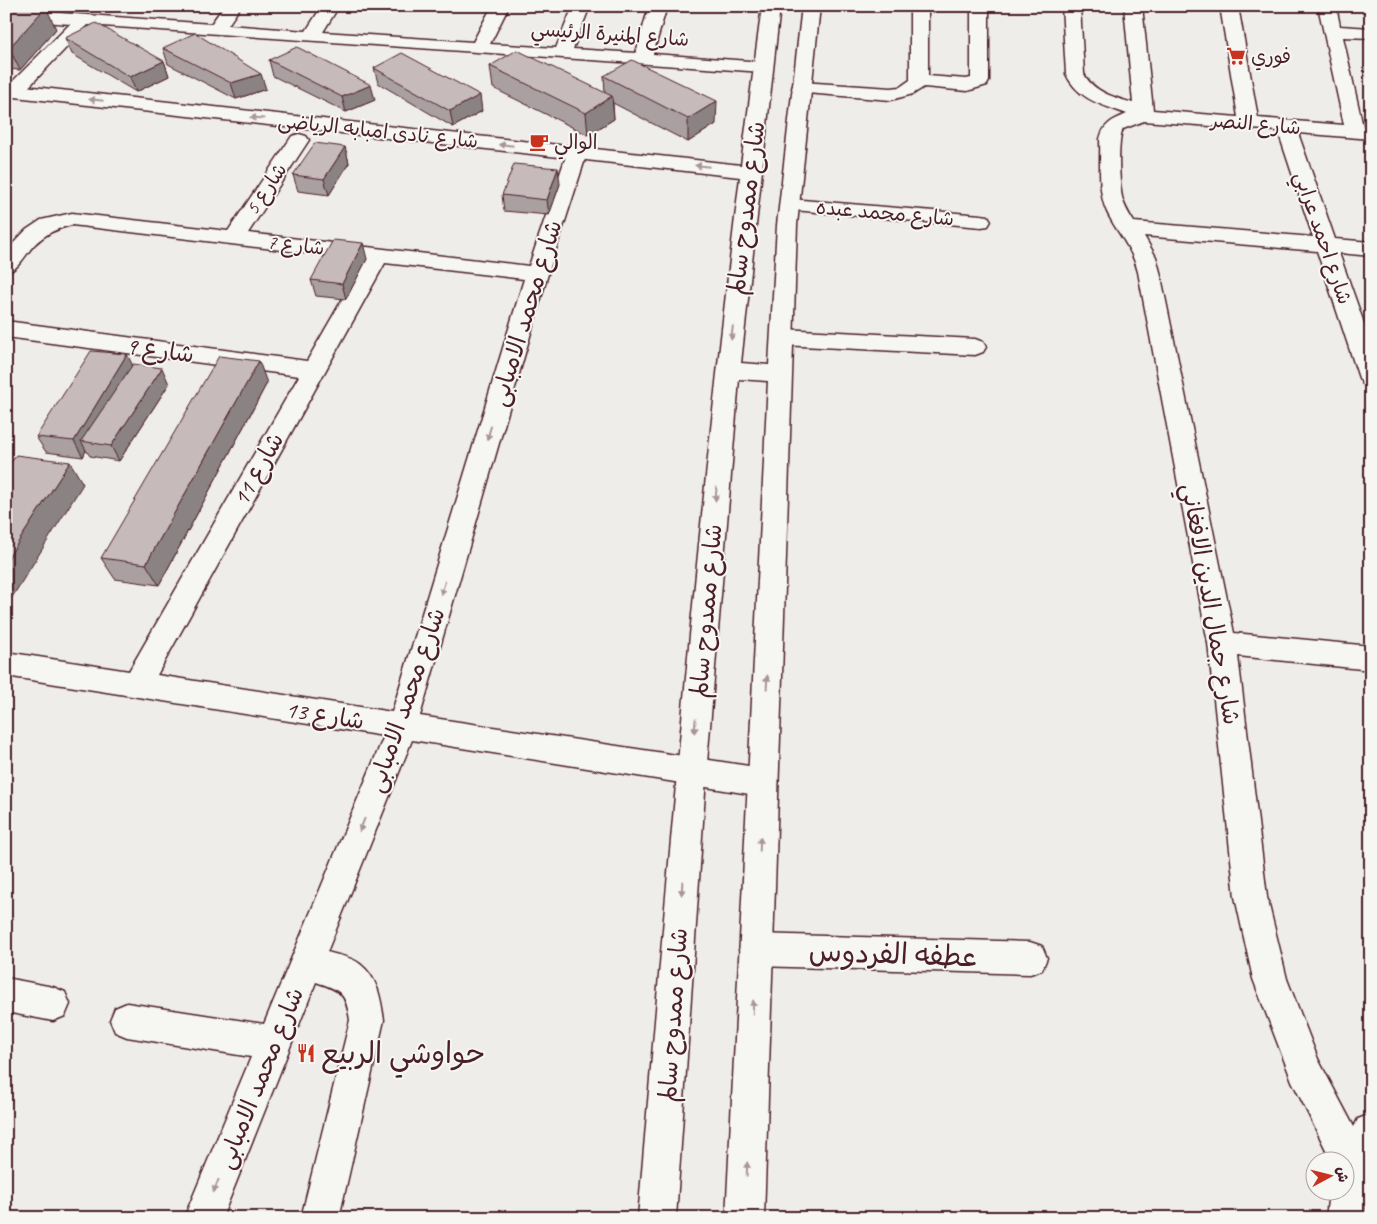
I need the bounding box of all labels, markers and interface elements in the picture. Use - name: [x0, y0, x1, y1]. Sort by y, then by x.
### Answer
- street label: شارع المنيرة الرئيسي: [530, 16, 690, 57]
- place label: فوري: [1251, 44, 1291, 71]
- supermarket icon: فوري: [1225, 45, 1247, 67]
- one-way arrow: [87, 96, 103, 104]
- street label: شارع النصر: [1208, 107, 1302, 141]
- street label: شارع نادى امبابه الرياضى: [276, 108, 479, 155]
- one-way arrow: [249, 114, 265, 122]
- street label: شارع ممدوح سالم: [720, 119, 775, 297]
- place label: الوالي: [554, 130, 598, 160]
- cafe icon: الوالي: [528, 131, 550, 153]
- one-way arrow: [498, 141, 514, 149]
- street label: شارع 5: [240, 158, 293, 220]
- one-way arrow: [694, 162, 710, 170]
- street label: شارع احمد عرابي: [1284, 168, 1357, 309]
- street label: شارع محمد عبده: [815, 195, 955, 232]
- street label: شارع محمد الامبابى: [483, 216, 571, 410]
- street label: شارع 7: [266, 229, 326, 262]
- one-way arrow: [728, 325, 736, 341]
- street label: شارع 9: [124, 330, 196, 372]
- one-way arrow: [485, 425, 493, 440]
- street label: شارع 11: [226, 427, 292, 512]
- street label: شارع جمال الدين الافغاني: [1169, 481, 1247, 728]
- one-way arrow: [712, 487, 720, 503]
- street label: شارع ممدوح سالم: [683, 523, 732, 700]
- one-way arrow: [438, 581, 446, 596]
- street label: شارع محمد الامبابى: [360, 604, 454, 797]
- one-way arrow: [763, 674, 771, 690]
- street label: شارع 13: [283, 694, 367, 738]
- one-way arrow: [691, 718, 699, 734]
- one-way arrow: [358, 818, 366, 832]
- one-way arrow: [756, 836, 764, 852]
- one-way arrow: [678, 880, 686, 896]
- street label: شارع ممدوح سالم: [652, 927, 697, 1103]
- street label: عطفه الفردوس: [808, 933, 978, 975]
- street label: شارع محمد الامبابى: [210, 983, 312, 1174]
- one-way arrow: [750, 998, 758, 1014]
- place label: حواوشي الربيع: [321, 1035, 484, 1078]
- restaurant icon: حواوشي الربيع: [295, 1042, 317, 1064]
- north arrow: [1304, 1152, 1354, 1202]
- one-way arrow: [744, 1161, 752, 1177]
- text: ش: [1333, 1166, 1352, 1183]
- one-way arrow: [212, 1179, 220, 1194]

